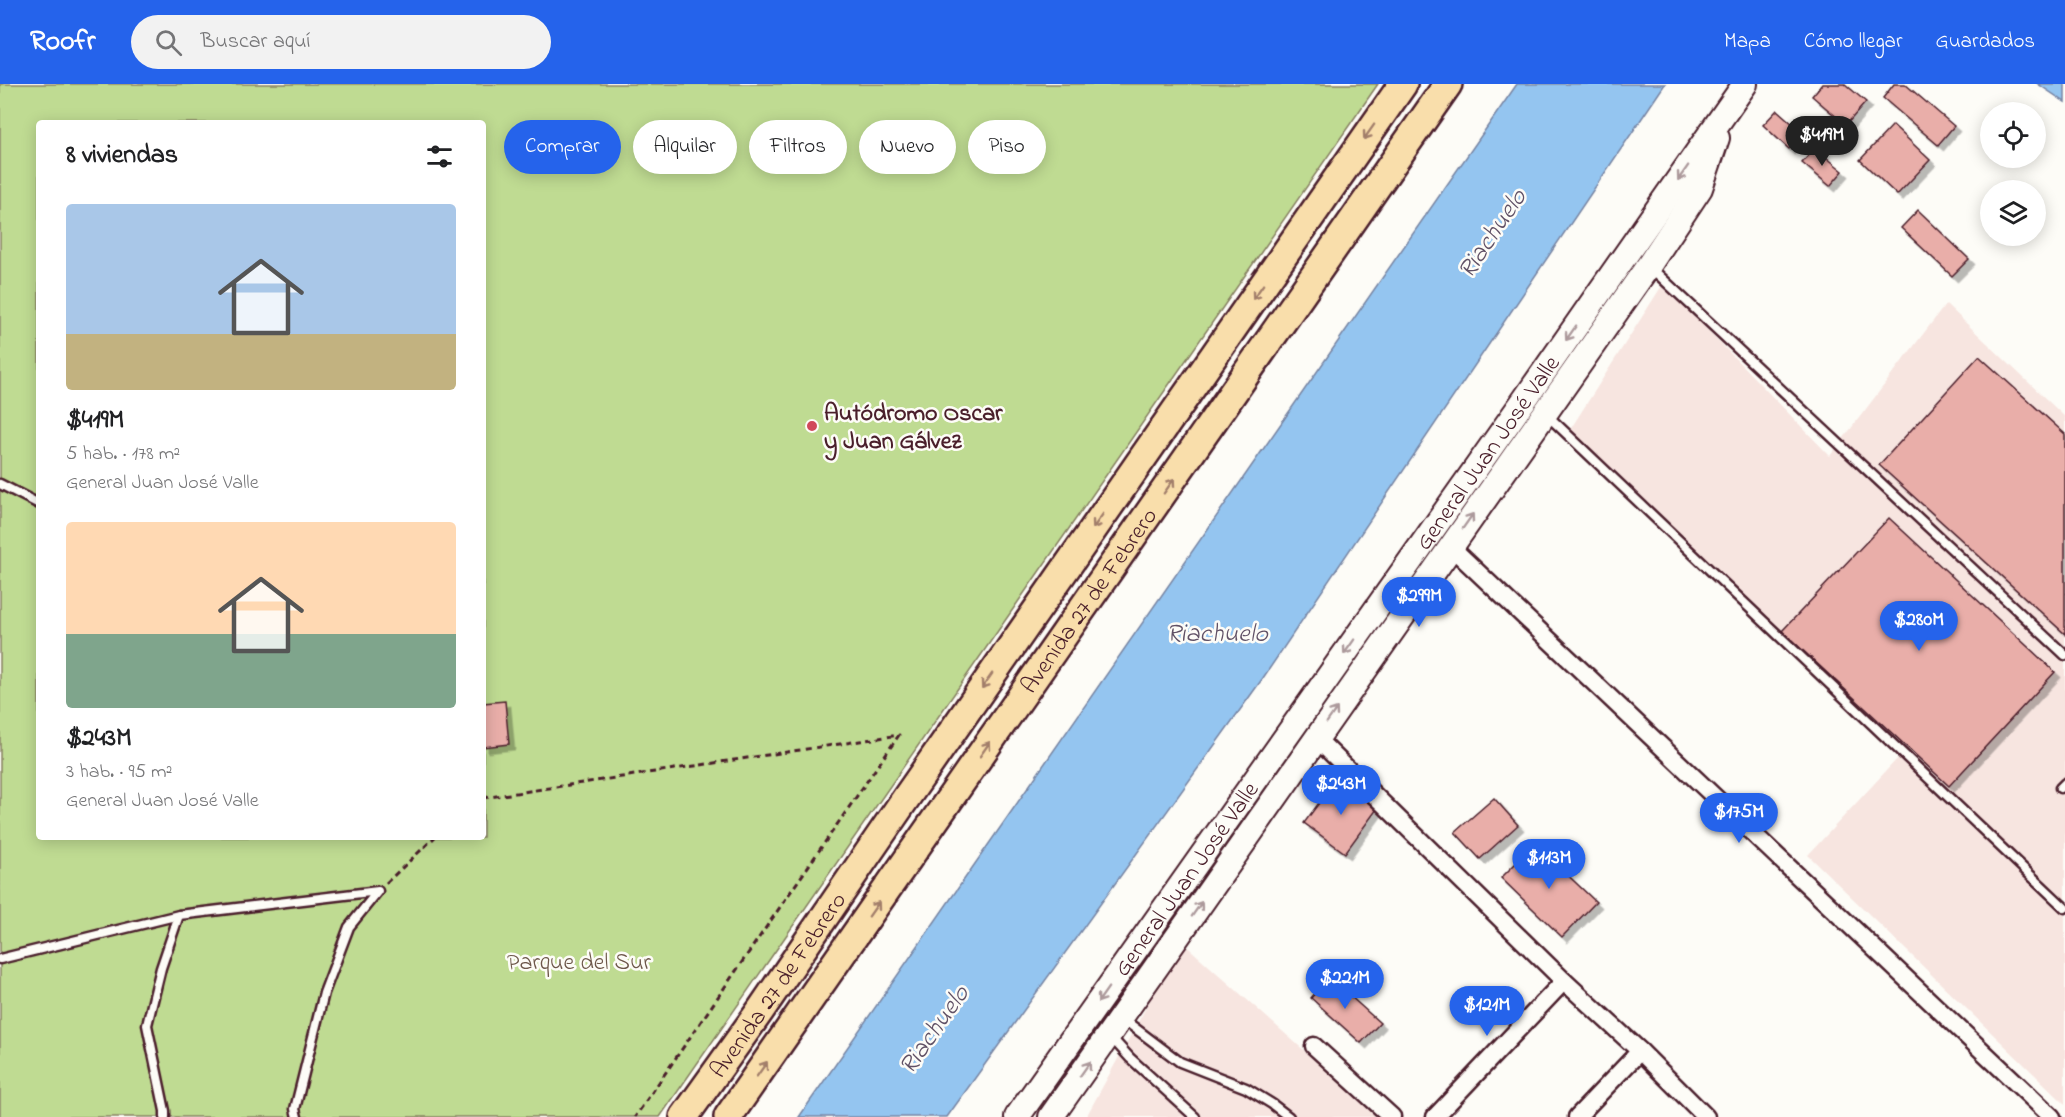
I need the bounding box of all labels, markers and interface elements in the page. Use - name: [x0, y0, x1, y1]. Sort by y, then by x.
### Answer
- search box: [131, 15, 551, 69]
- text: Roofr: [30, 22, 95, 63]
- icon: search: [152, 26, 185, 59]
- text: Buscar aquí: [200, 26, 310, 58]
- text: Mapa: [1724, 27, 1771, 57]
- text: Cómo llegar: [1804, 27, 1902, 57]
- text: Guardados: [1935, 27, 2035, 57]
- map controls: [1980, 102, 2046, 246]
- button: locate: [1980, 102, 2046, 168]
- pin: $419M: [1780, 116, 1864, 167]
- chip: Comprar: [504, 120, 621, 174]
- chip: Alquilar: [633, 120, 737, 174]
- chip: Filtros: [749, 120, 847, 174]
- chip: Nuevo: [859, 120, 956, 174]
- chip: Piso: [968, 120, 1046, 174]
- text: $419M: [1800, 121, 1844, 150]
- one-way arrow: [1363, 123, 1375, 140]
- text: 8 viviendas: [66, 137, 178, 175]
- icon: filters: [423, 140, 456, 173]
- one-way arrow: [1677, 165, 1689, 181]
- button: layers: [1980, 180, 2046, 246]
- water label: Riachuelo: [1449, 181, 1538, 287]
- icon: home: [207, 243, 315, 351]
- one-way arrow: [1252, 283, 1264, 300]
- one-way arrow: [1565, 325, 1577, 341]
- street label: General Juan José Valle: [1408, 349, 1570, 558]
- place label: Autódromo Oscar y Juan Gálvez: [824, 397, 1003, 461]
- text: $419M: [66, 402, 124, 440]
- marker: Autódromo Oscar y Juan Gálvez: [805, 419, 819, 433]
- text: 5 hab. · 178 m²: [66, 440, 180, 469]
- text: General Juan José Valle: [66, 469, 259, 498]
- one-way arrow: [1163, 478, 1175, 494]
- street label: Avenida 27 de Febrero: [1013, 502, 1167, 702]
- one-way arrow: [1092, 512, 1104, 529]
- one-way arrow: [1462, 513, 1474, 529]
- icon: home: [207, 561, 315, 669]
- pin: $299M: [1377, 577, 1461, 628]
- text: $299M: [1396, 582, 1442, 611]
- pin: $280M: [1877, 601, 1961, 652]
- text: $280M: [1894, 606, 1944, 635]
- water label: Riachuelo: [1166, 616, 1269, 654]
- one-way arrow: [1343, 638, 1355, 654]
- one-way arrow: [981, 672, 993, 689]
- one-way arrow: [1326, 707, 1338, 723]
- text: $243M: [66, 720, 132, 758]
- one-way arrow: [979, 742, 991, 758]
- text: 3 hab. · 95 m²: [66, 758, 172, 787]
- pin: $243M: [1299, 765, 1383, 816]
- text: $243M: [1316, 770, 1366, 799]
- street label: General Juan José Valle: [1107, 775, 1269, 985]
- text: General Juan José Valle: [66, 787, 259, 816]
- pin: $175M: [1697, 793, 1781, 844]
- text: $175M: [1714, 798, 1764, 827]
- pin: $113M: [1507, 839, 1591, 890]
- text: $113M: [1526, 844, 1572, 873]
- street label: Avenida 27 de Febrero: [702, 886, 856, 1086]
- one-way arrow: [868, 902, 880, 918]
- one-way arrow: [1191, 902, 1203, 918]
- park label: Parque del Sur: [507, 946, 652, 981]
- pin: $221M: [1303, 959, 1387, 1010]
- text: $221M: [1320, 964, 1370, 993]
- water label: Riachuelo: [891, 977, 981, 1083]
- one-way arrow: [1097, 986, 1109, 1002]
- pin: $121M: [1445, 986, 1529, 1037]
- text: $121M: [1464, 991, 1510, 1020]
- one-way arrow: [1079, 1061, 1091, 1078]
- one-way arrow: [756, 1062, 768, 1078]

